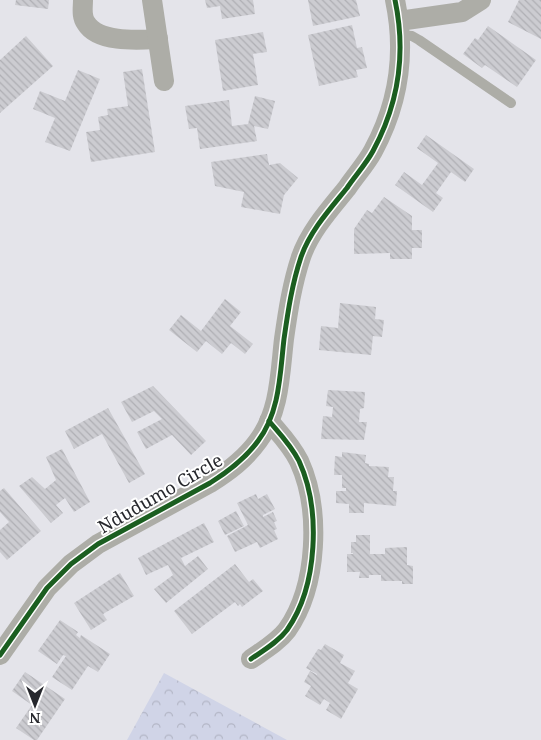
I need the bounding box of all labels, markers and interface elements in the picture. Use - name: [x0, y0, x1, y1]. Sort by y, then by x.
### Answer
- street label: Ndudumo Circle: [93, 448, 227, 538]
- north arrow: [10, 680, 60, 730]
- text: N: [29, 709, 41, 728]

